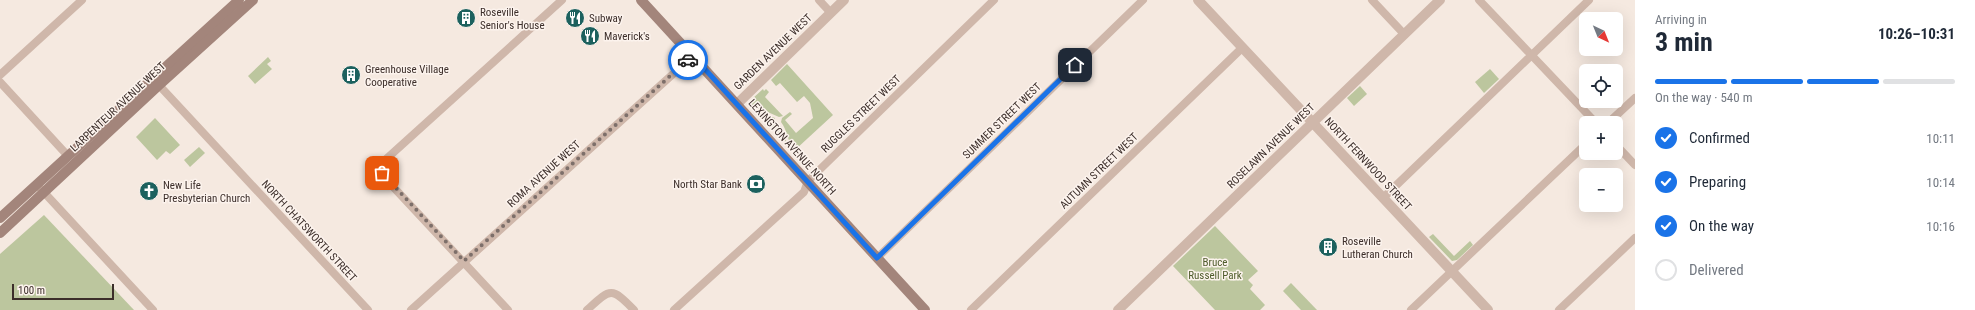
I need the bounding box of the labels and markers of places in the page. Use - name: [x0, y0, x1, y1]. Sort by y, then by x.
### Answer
- place label: Roseville Senior's House: [480, 6, 545, 32]
- building icon: Roseville Senior's House: [455, 7, 477, 29]
- restaurant icon: Subway: [564, 7, 586, 29]
- place label: Subway: [589, 12, 623, 25]
- restaurant icon: Maverick's: [579, 25, 601, 47]
- place label: Maverick's: [604, 30, 650, 43]
- pin: [1058, 48, 1092, 82]
- place label: Greenhouse Village Cooperative: [365, 63, 449, 89]
- building icon: Greenhouse Village Cooperative: [340, 64, 362, 86]
- pin: [365, 156, 399, 190]
- bank icon: North Star Bank: [745, 173, 767, 195]
- place label: North Star Bank: [673, 178, 742, 191]
- place label: New Life Presbyterian Church: [163, 179, 250, 205]
- church icon: New Life Presbyterian Church: [138, 180, 160, 202]
- place label: Roseville Lutheran Church: [1342, 235, 1413, 261]
- building icon: Roseville Lutheran Church: [1317, 236, 1339, 258]

